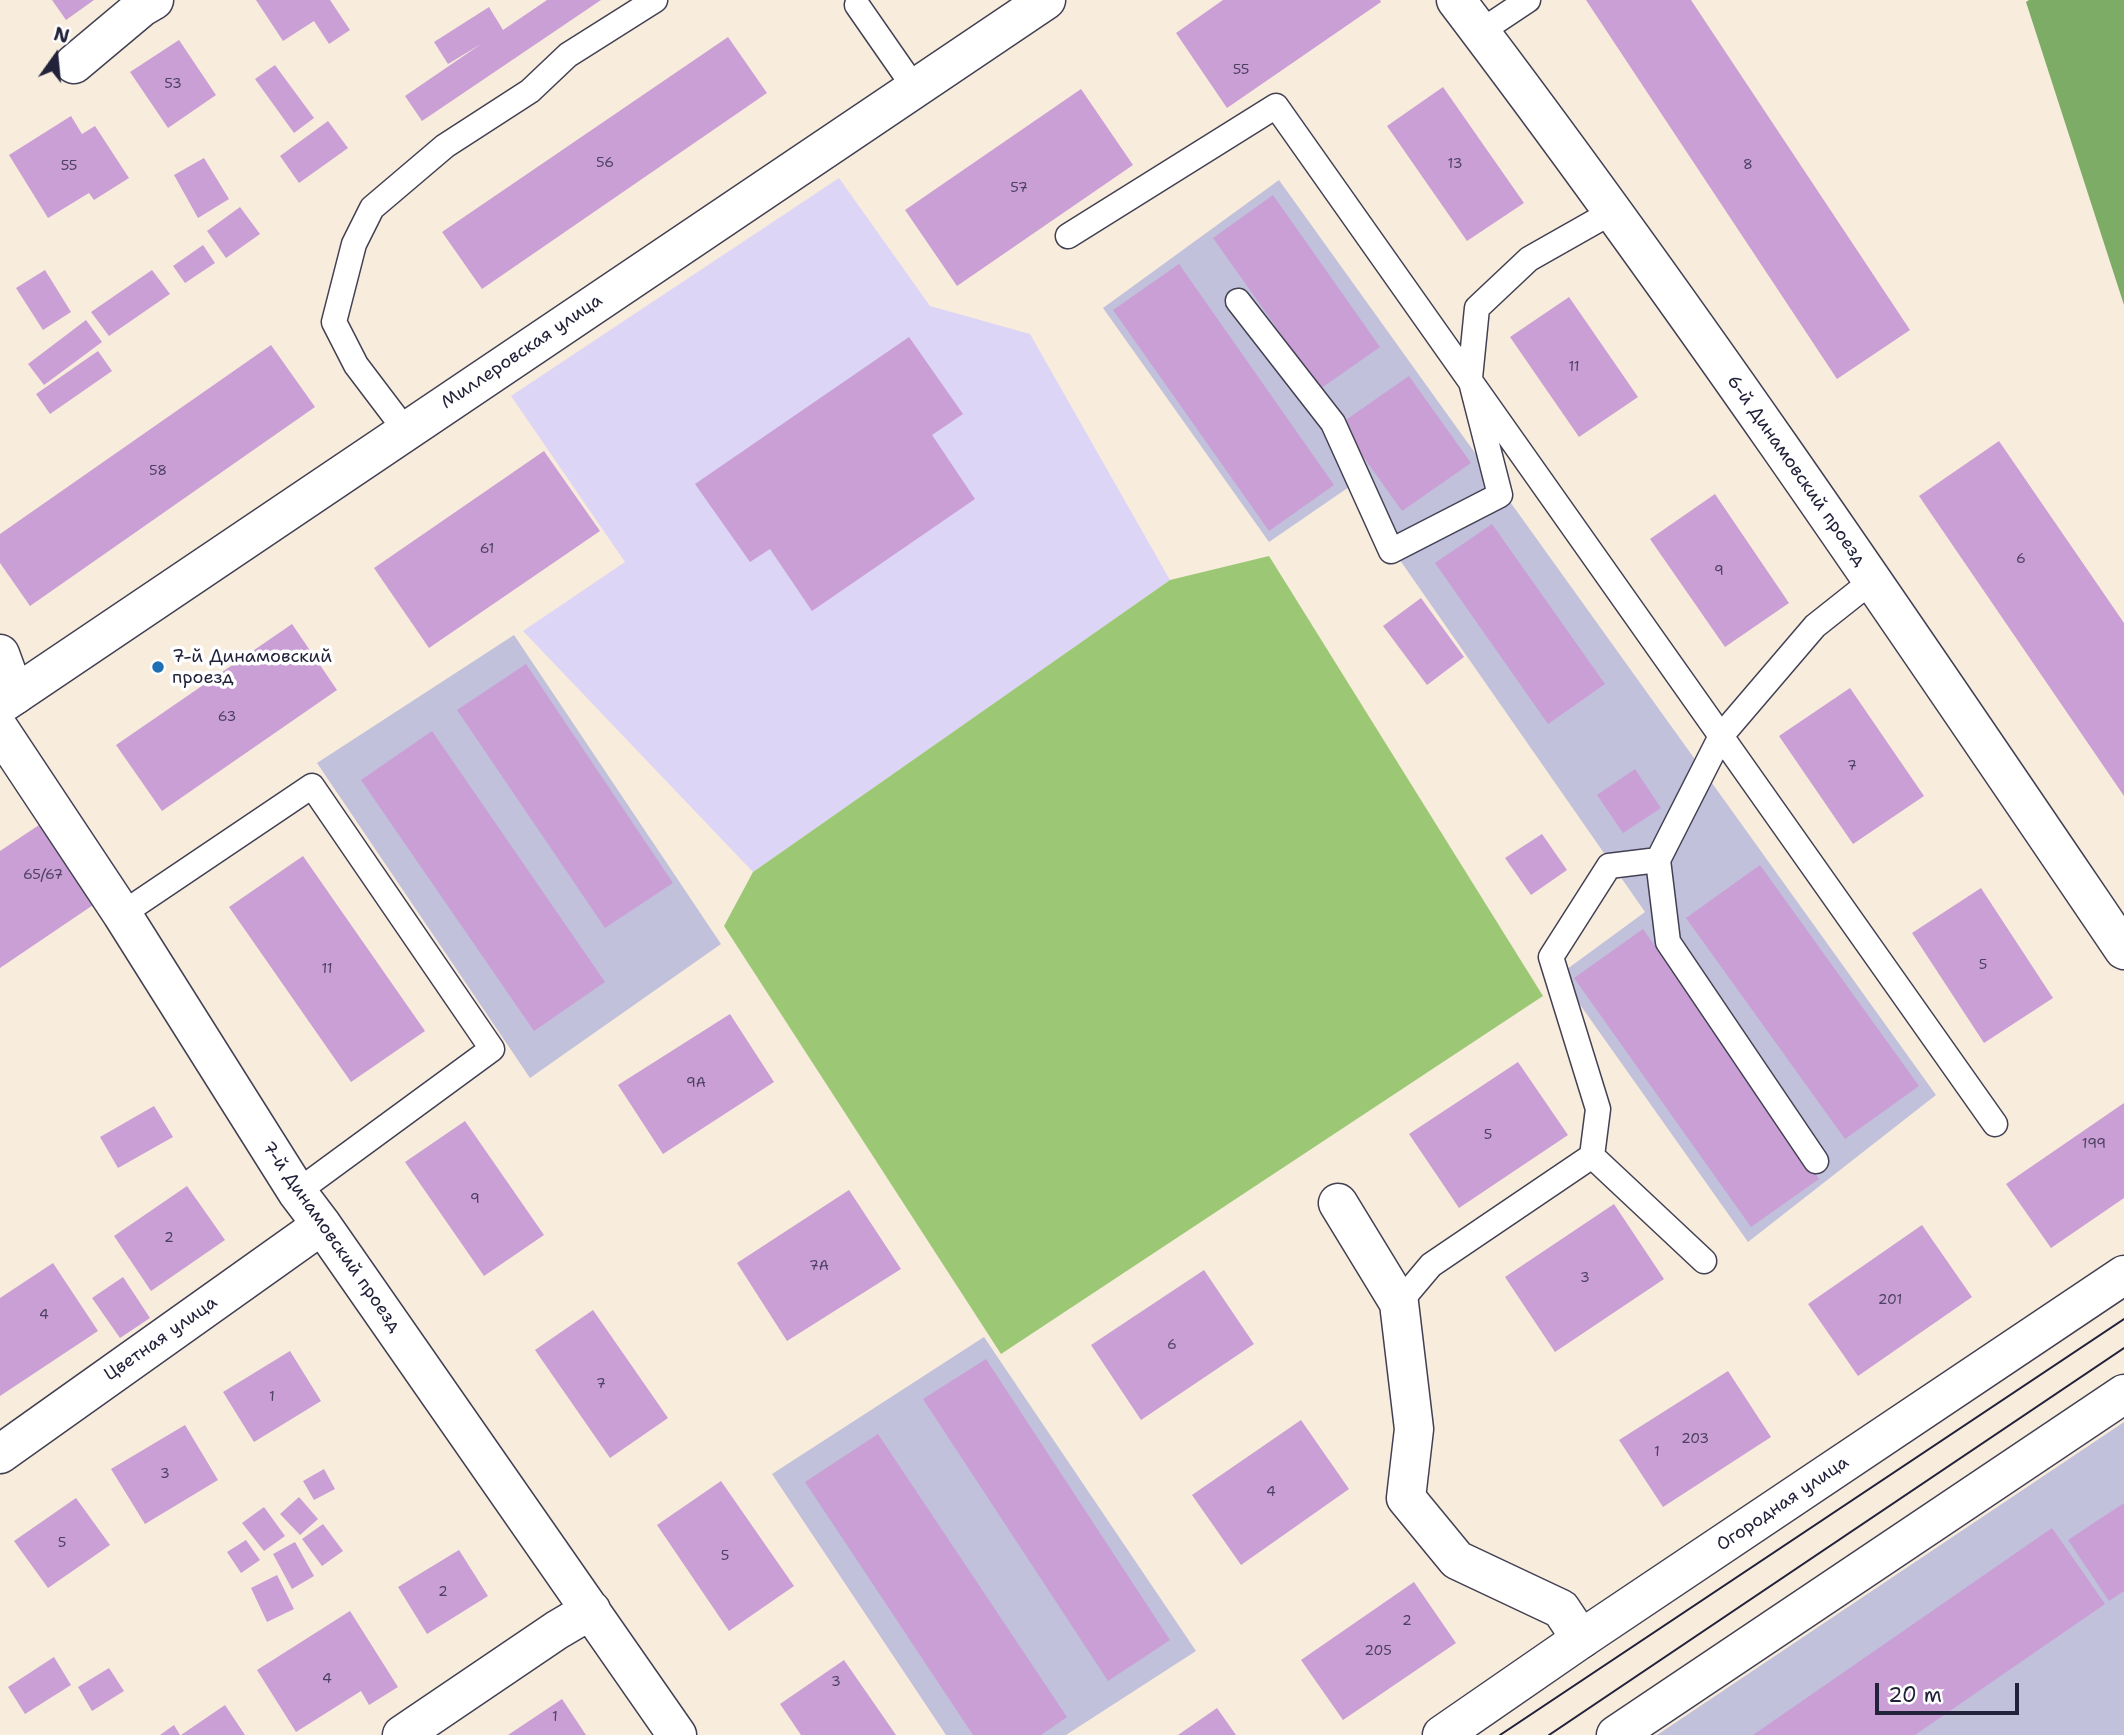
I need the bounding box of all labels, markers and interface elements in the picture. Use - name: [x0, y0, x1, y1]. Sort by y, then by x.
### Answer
- north arrow: [21, 21, 91, 91]
- text: N: [51, 21, 72, 49]
- house number: 55: [1233, 62, 1249, 78]
- house number: 53: [164, 76, 182, 92]
- house number: 56: [596, 155, 614, 171]
- house number: 13: [1448, 156, 1462, 172]
- house number: 8: [1743, 157, 1753, 173]
- house number: 55: [61, 158, 77, 174]
- house number: 57: [1010, 180, 1028, 196]
- street label: Миллеровская улица: [437, 290, 607, 414]
- house number: 11: [1568, 359, 1580, 375]
- street label: 6-й Динамовский проезд: [1722, 371, 1870, 571]
- house number: 58: [149, 463, 167, 479]
- house number: 61: [480, 541, 494, 557]
- house number: 6: [2016, 551, 2026, 567]
- house number: 9: [1714, 563, 1724, 579]
- place label: 7-й Динамовский проезд: [172, 646, 332, 688]
- marker: 7-й Динамовский проезд: [150, 659, 166, 675]
- house number: 63: [218, 709, 236, 725]
- house number: 7: [1847, 758, 1857, 774]
- house number: 65/67: [23, 867, 63, 883]
- house number: 5: [1979, 957, 1987, 973]
- house number: 11: [321, 961, 333, 977]
- house number: 9А: [686, 1075, 706, 1091]
- house number: 5: [1484, 1127, 1492, 1143]
- house number: 199: [2082, 1136, 2106, 1152]
- street label: 7-й Динамовский проезд: [257, 1138, 405, 1336]
- house number: 9: [470, 1191, 480, 1207]
- house number: 2: [164, 1230, 174, 1246]
- house number: 7А: [809, 1258, 829, 1274]
- house number: 3: [1580, 1270, 1590, 1286]
- street label: Цветная улица: [100, 1292, 222, 1386]
- house number: 201: [1878, 1292, 1902, 1308]
- house number: 4: [39, 1307, 49, 1323]
- house number: 6: [1167, 1337, 1177, 1353]
- house number: 7: [596, 1376, 606, 1392]
- house number: 1: [269, 1389, 275, 1405]
- house number: 203: [1681, 1431, 1709, 1447]
- house number: 1: [1654, 1444, 1660, 1460]
- street label: Огородная улица: [1713, 1452, 1853, 1556]
- house number: 3: [160, 1466, 170, 1482]
- house number: 4: [1266, 1484, 1276, 1500]
- house number: 5: [58, 1535, 66, 1551]
- house number: 5: [721, 1548, 729, 1564]
- house number: 2: [438, 1584, 448, 1600]
- house number: 2: [1402, 1613, 1412, 1629]
- house number: 205: [1364, 1643, 1392, 1659]
- scale bar: [1879, 1668, 2022, 1712]
- house number: 4: [322, 1671, 332, 1687]
- house number: 3: [831, 1674, 841, 1690]
- text: 20 m: [1888, 1681, 1942, 1709]
- house number: 1: [552, 1709, 558, 1725]

